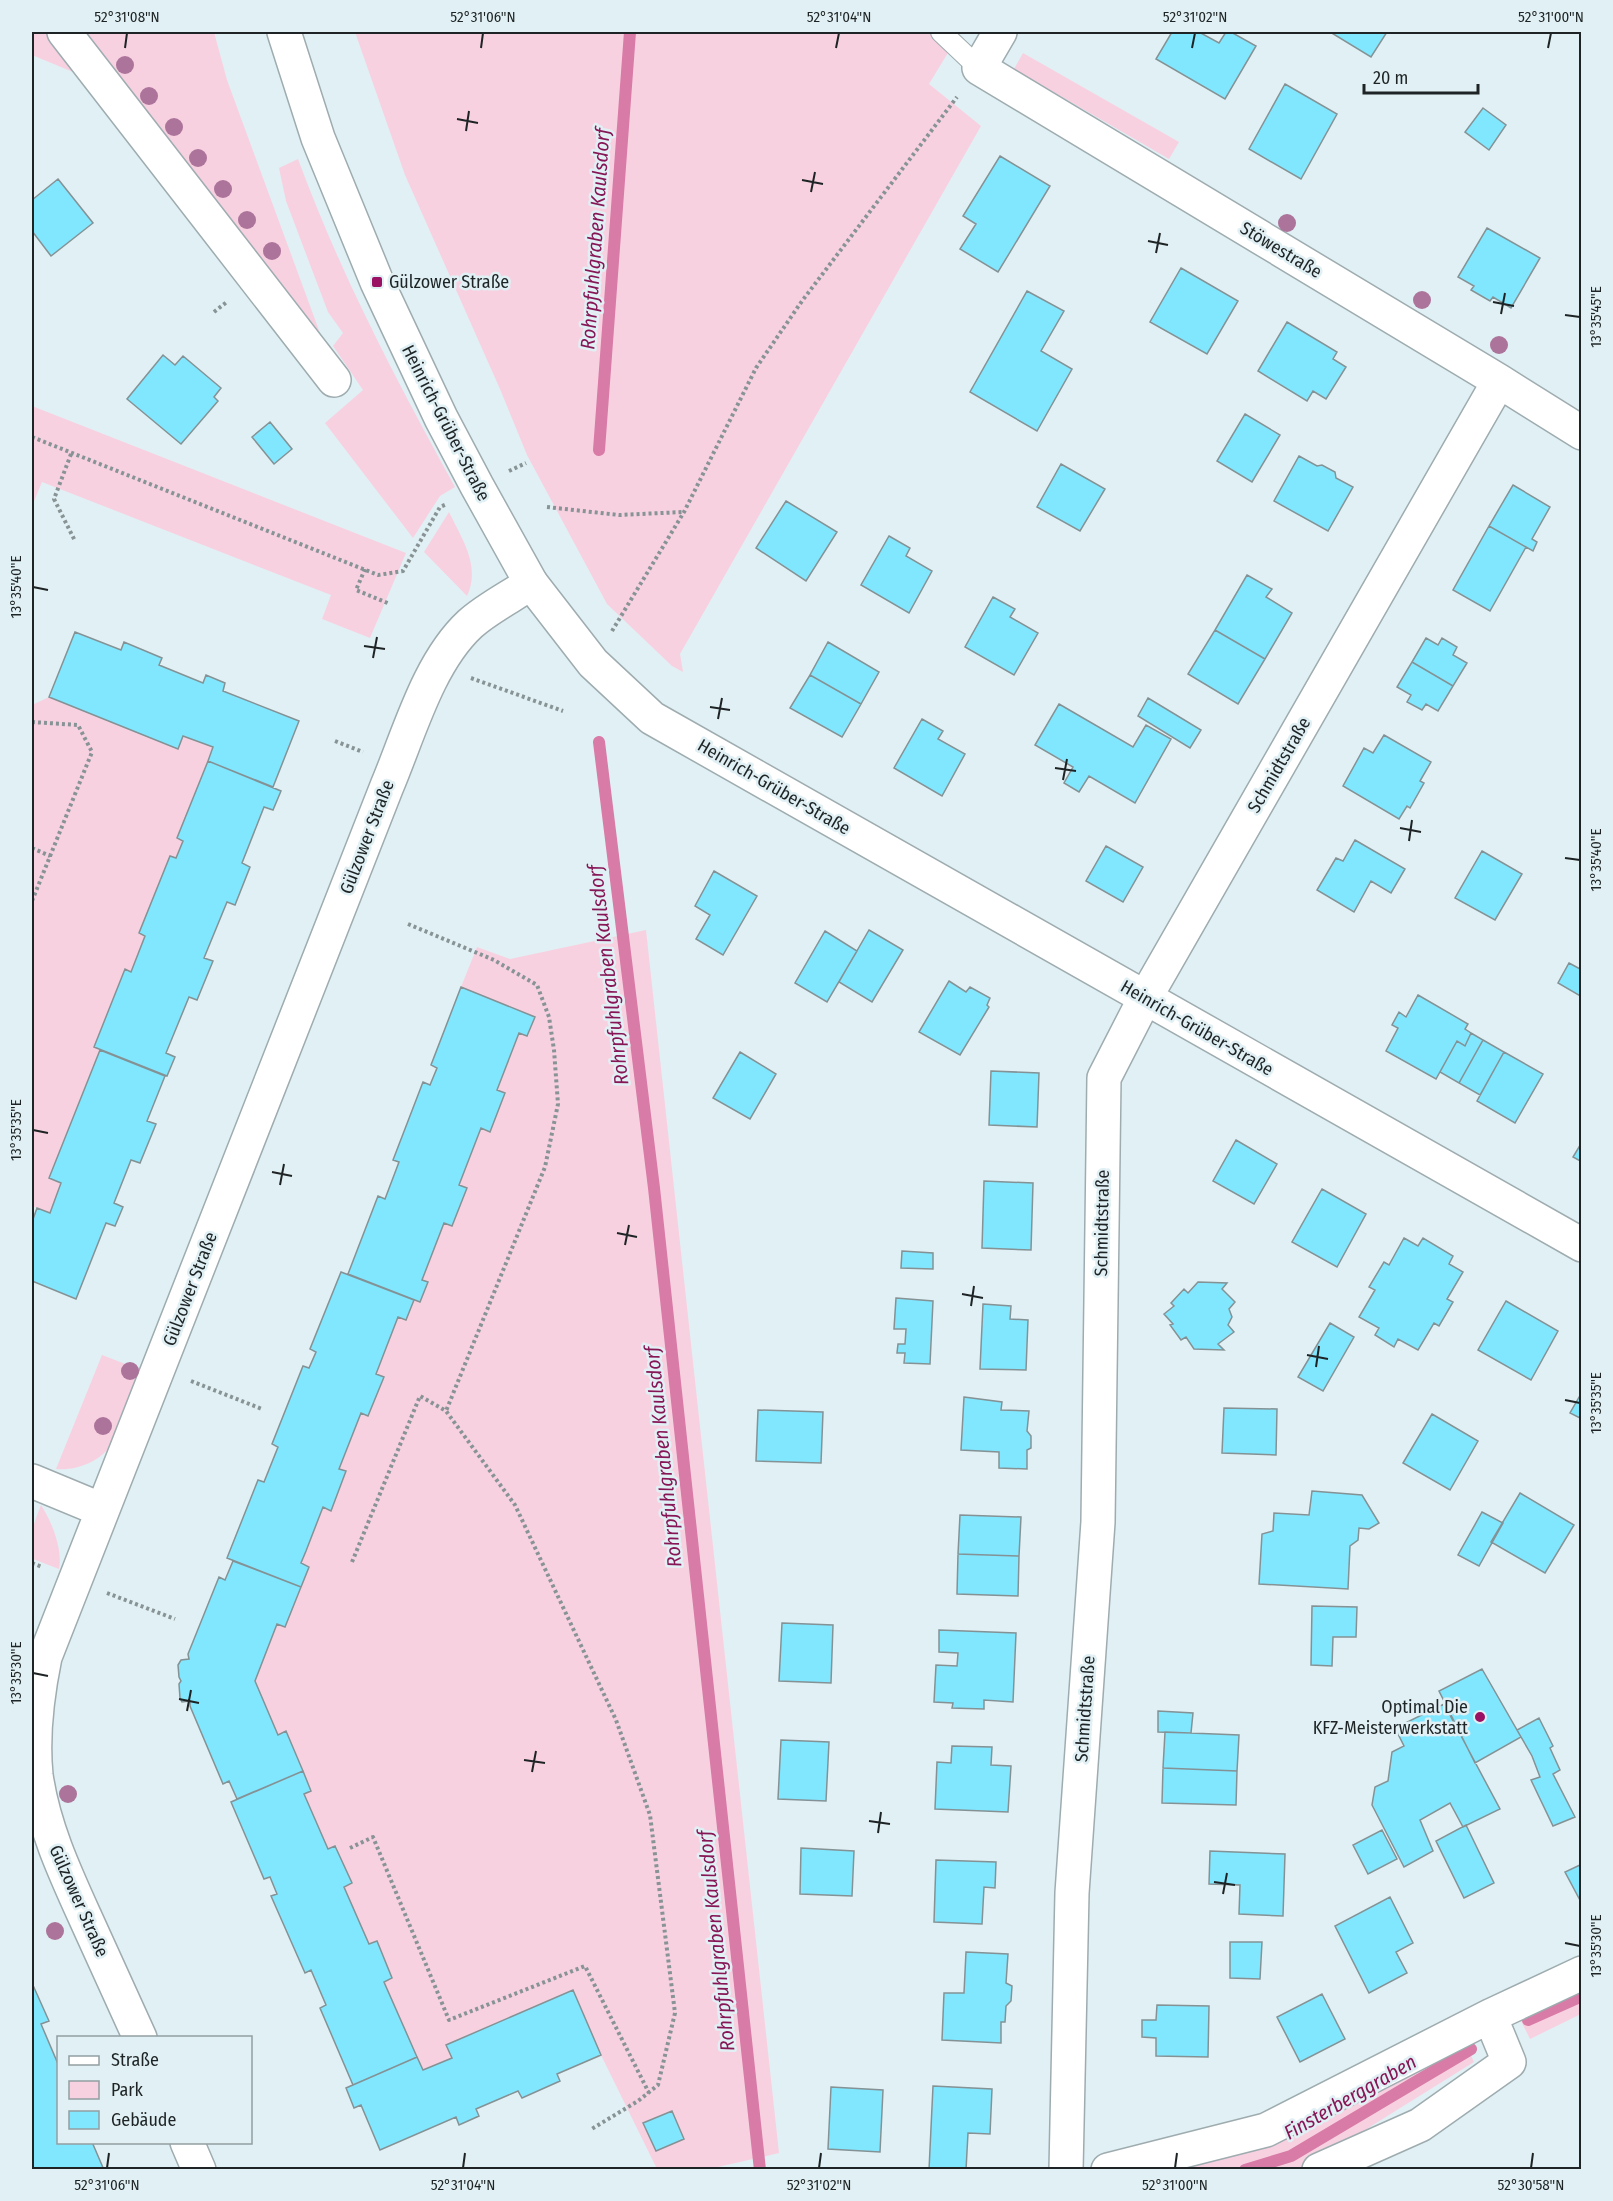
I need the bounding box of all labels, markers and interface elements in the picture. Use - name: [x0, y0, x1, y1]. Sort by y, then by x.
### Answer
- text: 52°31'08"N: [94, 8, 160, 26]
- text: 52°31'06"N: [450, 8, 516, 26]
- text: 52°31'04"N: [807, 8, 871, 26]
- text: 52°31'02"N: [1163, 8, 1227, 26]
- text: 52°31'00"N: [1518, 8, 1584, 26]
- scale bar: [1364, 57, 1478, 95]
- text: 20 m: [1373, 67, 1408, 89]
- water label: Rohrpfuhlgraben Kaulsdorf: [575, 124, 615, 350]
- street label: Stöwestraße: [1236, 217, 1326, 283]
- place label: Gülzower Straße: [389, 271, 509, 293]
- marker: Gülzower Straße: [370, 275, 384, 289]
- text: 13°35'45"E: [1587, 286, 1605, 348]
- street label: Heinrich-Grüber-Straße: [397, 341, 495, 505]
- text: 13°35'40"E: [7, 556, 25, 618]
- street label: Schmidtstraße: [1243, 713, 1315, 817]
- street label: Heinrich-Grüber-Straße: [694, 734, 854, 840]
- street label: Gülzower Straße: [335, 777, 399, 897]
- text: 13°35'40"E: [1587, 829, 1605, 891]
- water label: Rohrpfuhlgraben Kaulsdorf: [582, 860, 633, 1087]
- street label: Heinrich-Grüber-Straße: [1117, 975, 1277, 1081]
- text: 13°35'35"E: [7, 1099, 25, 1161]
- street label: Schmidtstraße: [1090, 1169, 1114, 1277]
- street label: Gülzower Straße: [158, 1229, 222, 1349]
- water label: Rohrpfuhlgraben Kaulsdorf: [639, 1342, 687, 1569]
- text: 13°35'35"E: [1587, 1372, 1605, 1434]
- text: 13°35'30"E: [7, 1641, 25, 1705]
- street label: Schmidtstraße: [1070, 1655, 1100, 1763]
- place label: Optimal Die KFZ-Meisterwerkstatt: [1313, 1696, 1468, 1739]
- marker: Optimal Die KFZ-Meisterwerkstatt: [1473, 1710, 1487, 1724]
- water label: Rohrpfuhlgraben Kaulsdorf: [692, 1826, 740, 2053]
- street label: Gülzower Straße: [45, 1842, 114, 1960]
- text: 13°35'30"E: [1587, 1914, 1605, 1978]
- legend: [57, 2036, 252, 2144]
- text: Straße: [111, 2049, 159, 2071]
- water label: Finsterberggraben: [1279, 2049, 1421, 2145]
- text: Park: [111, 2079, 144, 2101]
- text: Gebäude: [111, 2109, 177, 2131]
- text: 52°31'06"N: [74, 2176, 140, 2194]
- text: 52°31'04"N: [431, 2176, 495, 2194]
- text: 52°31'02"N: [787, 2176, 851, 2194]
- text: 52°31'00"N: [1142, 2176, 1208, 2194]
- text: 52°30'58"N: [1498, 2176, 1564, 2194]

